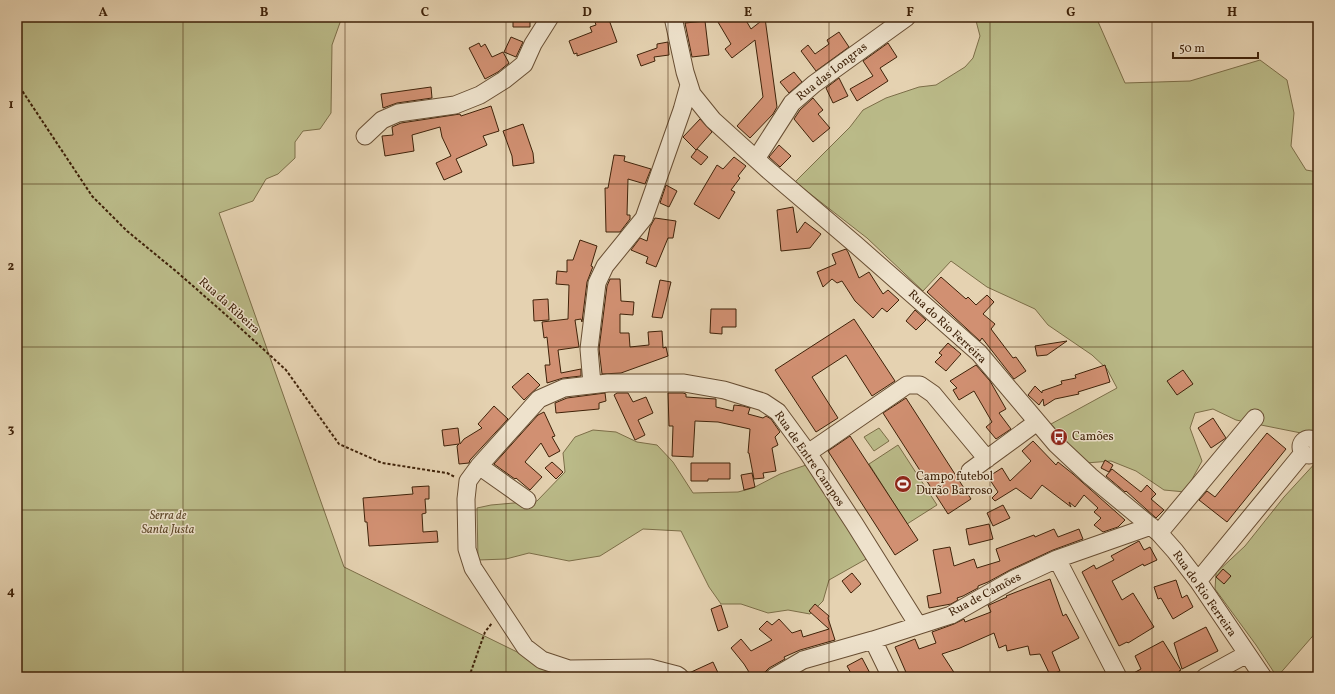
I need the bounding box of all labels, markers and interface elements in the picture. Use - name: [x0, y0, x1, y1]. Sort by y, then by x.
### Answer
- text: A: [98, 4, 108, 22]
- text: B: [260, 4, 269, 22]
- text: C: [421, 4, 429, 22]
- text: D: [582, 4, 592, 22]
- text: E: [744, 4, 752, 22]
- text: F: [906, 4, 914, 22]
- text: G: [1066, 4, 1076, 22]
- text: H: [1227, 4, 1237, 22]
- scale bar: [1173, 34, 1258, 60]
- street label: Rua das Longras: [793, 39, 871, 105]
- text: 50 m: [1179, 41, 1205, 57]
- text: 1: [8, 96, 14, 114]
- text: 2: [8, 258, 15, 276]
- street label: Rua da Ribeira: [195, 274, 263, 338]
- street label: Rua do Rio Ferreira: [904, 286, 990, 368]
- street label: Rua de Entre Campos: [770, 408, 848, 510]
- text: 3: [8, 421, 15, 439]
- bus stop icon: Camões: [1049, 427, 1069, 447]
- place label: Camões: [1072, 429, 1114, 445]
- place label: Campo futebol Durão Barroso: [916, 469, 994, 499]
- sports icon: Campo futebol Durão Barroso: [893, 474, 913, 494]
- park label: Serra de Santa Justa: [142, 508, 195, 538]
- street label: Rua do Rio Ferreira: [1168, 548, 1240, 640]
- street label: Rua de Camões: [946, 569, 1024, 621]
- text: 4: [7, 583, 15, 601]

